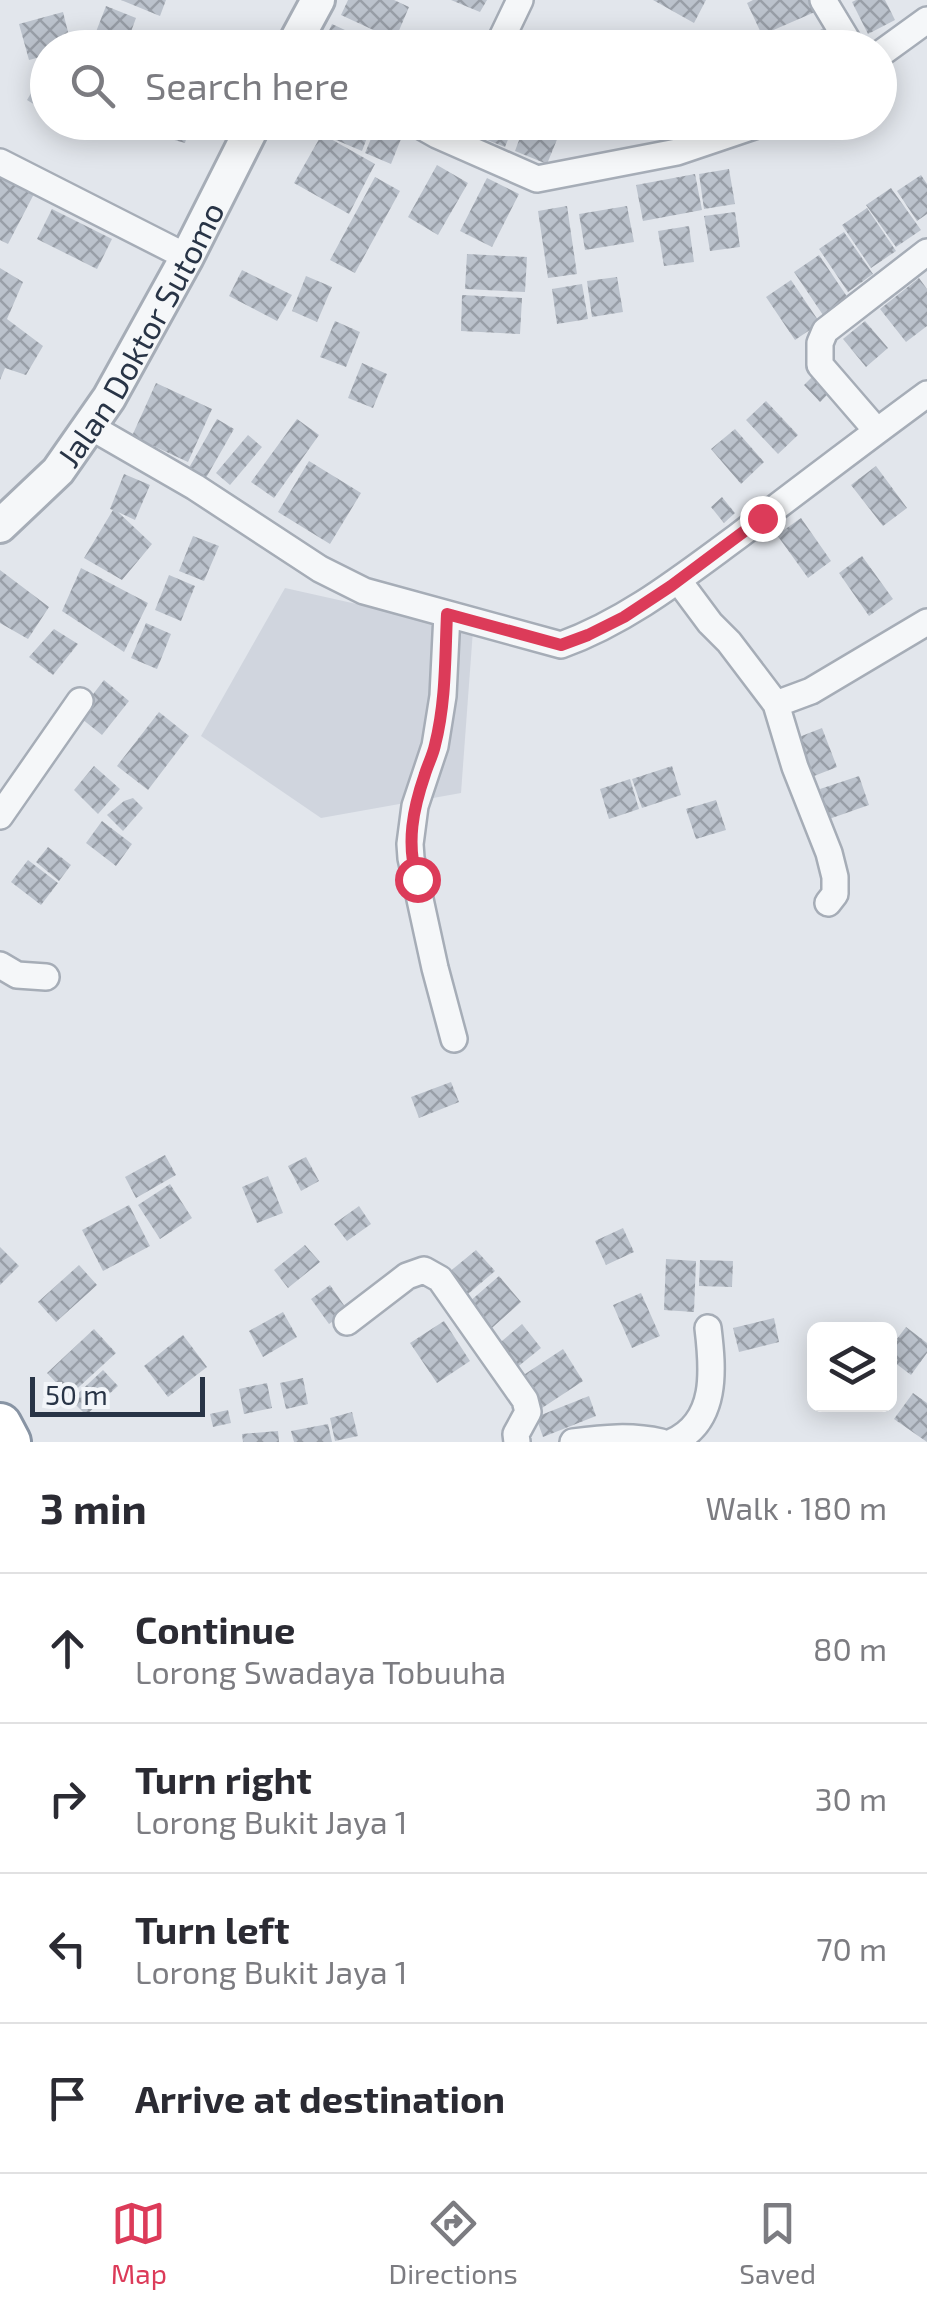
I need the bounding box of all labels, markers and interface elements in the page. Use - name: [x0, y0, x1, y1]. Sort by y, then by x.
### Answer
- search box: [30, 30, 897, 140]
- icon: search: [65, 58, 120, 113]
- text: Search here: [145, 62, 349, 108]
- street label: Jalan Doktor Sutomo: [48, 195, 231, 473]
- route end: [740, 496, 786, 542]
- route start: [395, 857, 441, 903]
- map controls: [807, 1322, 897, 1412]
- button: layers: [807, 1322, 897, 1412]
- scale bar: [30, 1372, 205, 1416]
- text: 50 m: [45, 1377, 108, 1411]
- text: 3 min: [40, 1482, 147, 1532]
- text: Walk · 180 m: [706, 1488, 887, 1526]
- text: Continue: [135, 1606, 295, 1652]
- icon: ahead: [40, 1621, 95, 1676]
- text: 80 m: [813, 1629, 887, 1667]
- text: Lorong Swadaya Tobuuha: [135, 1652, 506, 1690]
- text: Turn right: [135, 1756, 312, 1802]
- icon: right: [40, 1771, 95, 1826]
- text: 30 m: [815, 1779, 887, 1817]
- text: Lorong Bukit Jaya 1: [135, 1802, 407, 1840]
- text: Turn left: [135, 1906, 290, 1952]
- icon: left: [40, 1921, 95, 1976]
- text: 70 m: [816, 1929, 887, 1967]
- text: Lorong Bukit Jaya 1: [135, 1952, 407, 1990]
- icon: arrive: [40, 2071, 95, 2126]
- text: Arrive at destination: [135, 2075, 505, 2121]
- tab: Map: [111, 2196, 167, 2290]
- tab: Directions: [389, 2196, 518, 2290]
- tab: Saved: [739, 2196, 816, 2290]

